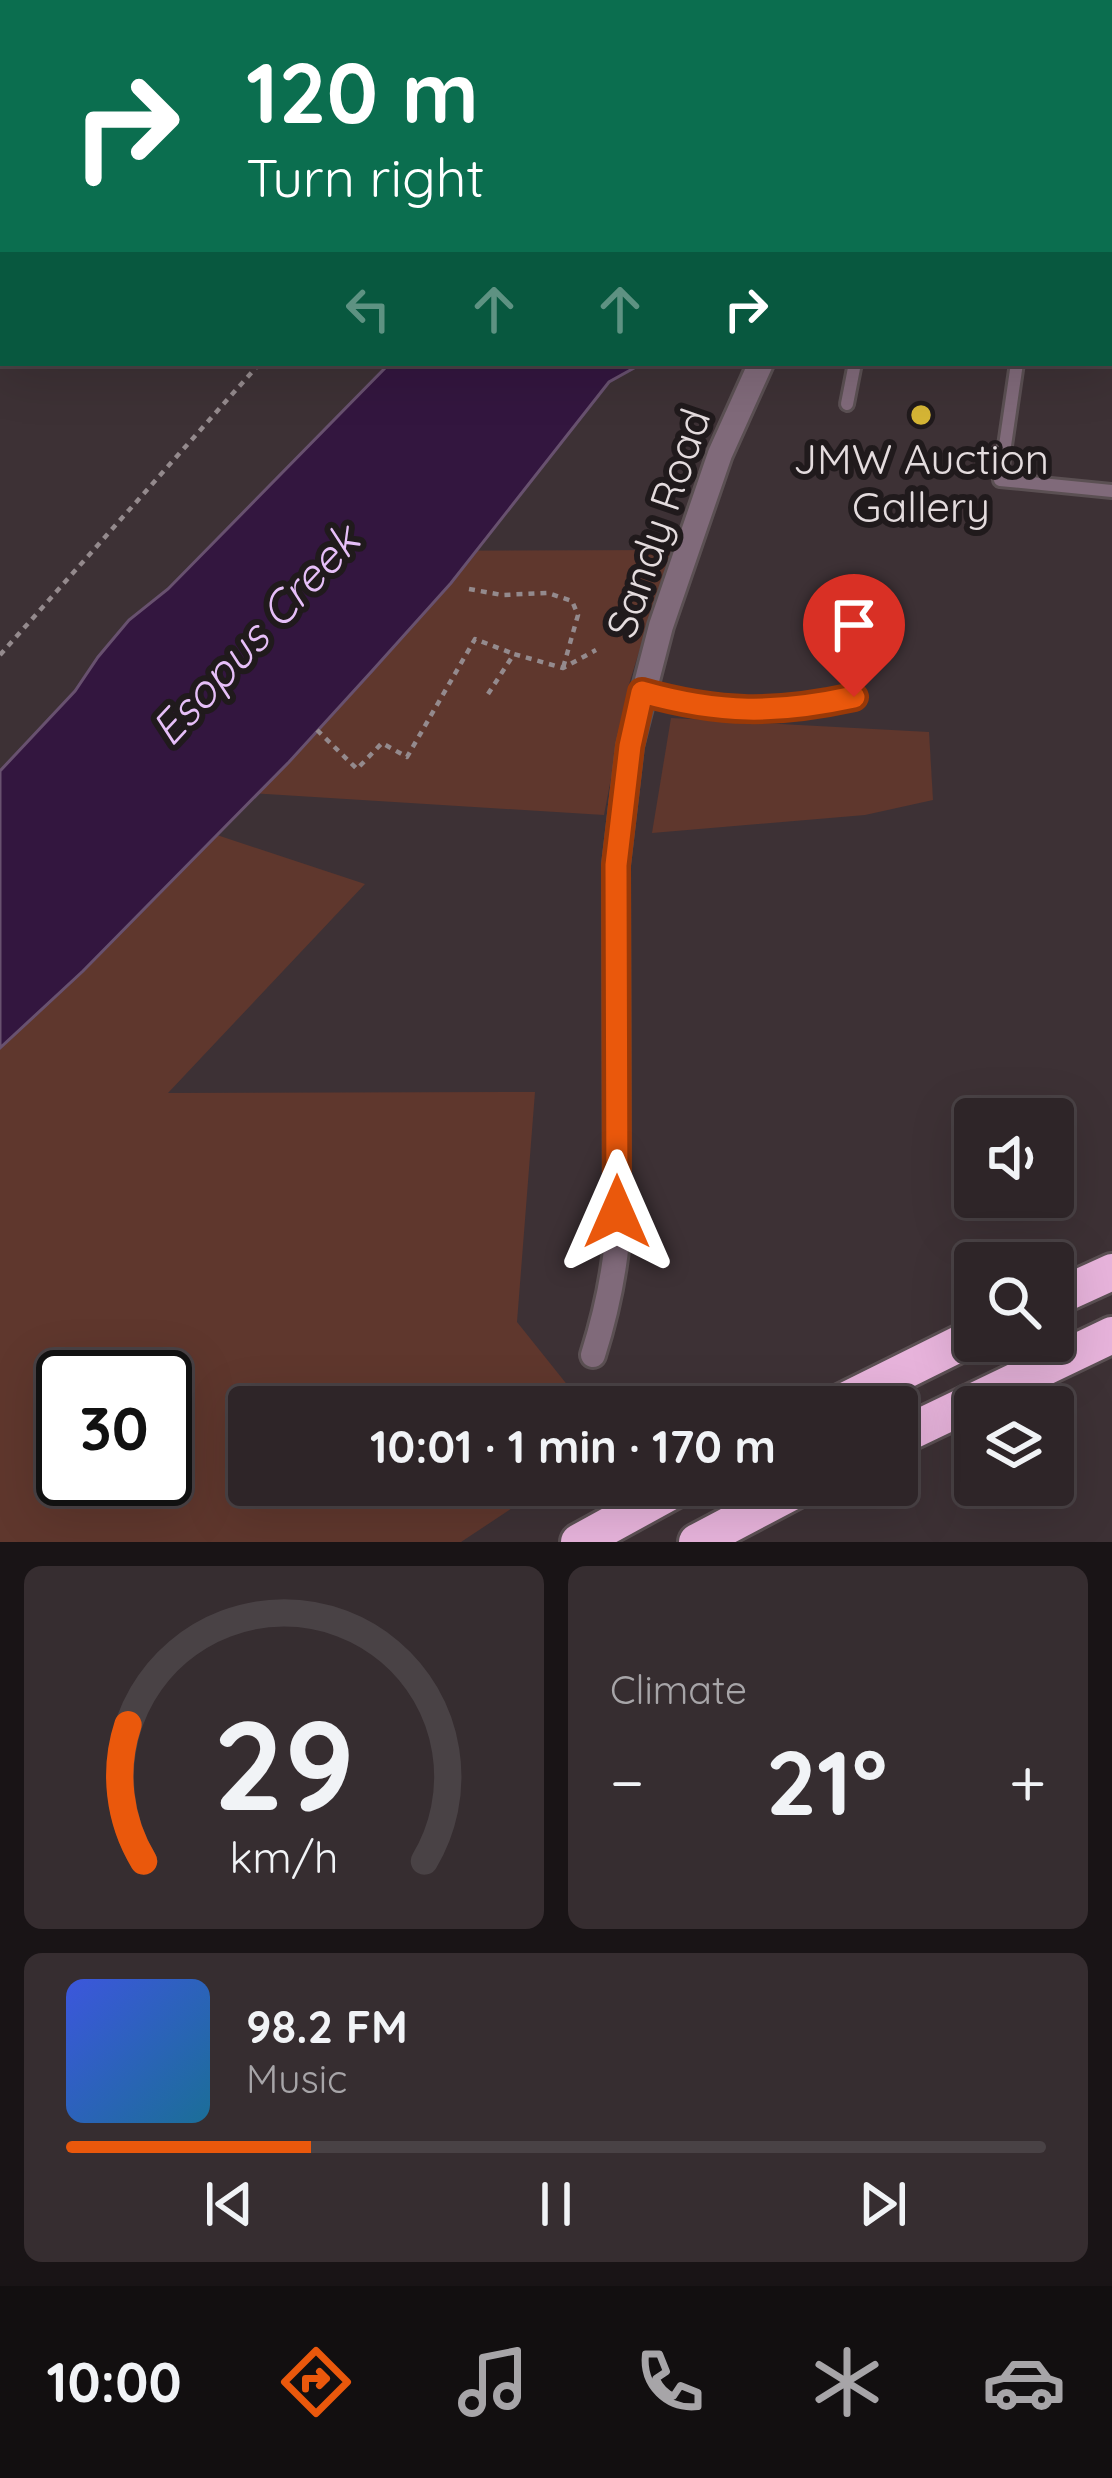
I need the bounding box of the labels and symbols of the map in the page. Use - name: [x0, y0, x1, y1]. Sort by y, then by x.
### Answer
- street label: Sandy Road: [594, 402, 721, 644]
- marker: JMW Auction Gallery: [908, 402, 934, 428]
- place label: JMW Auction Gallery: [793, 432, 1049, 533]
- water label: Esopus Creek: [138, 510, 373, 756]
- pin: [803, 574, 905, 697]
- position arrow: [554, 1149, 680, 1275]
- speed limit sign: 30: [36, 1350, 192, 1506]

